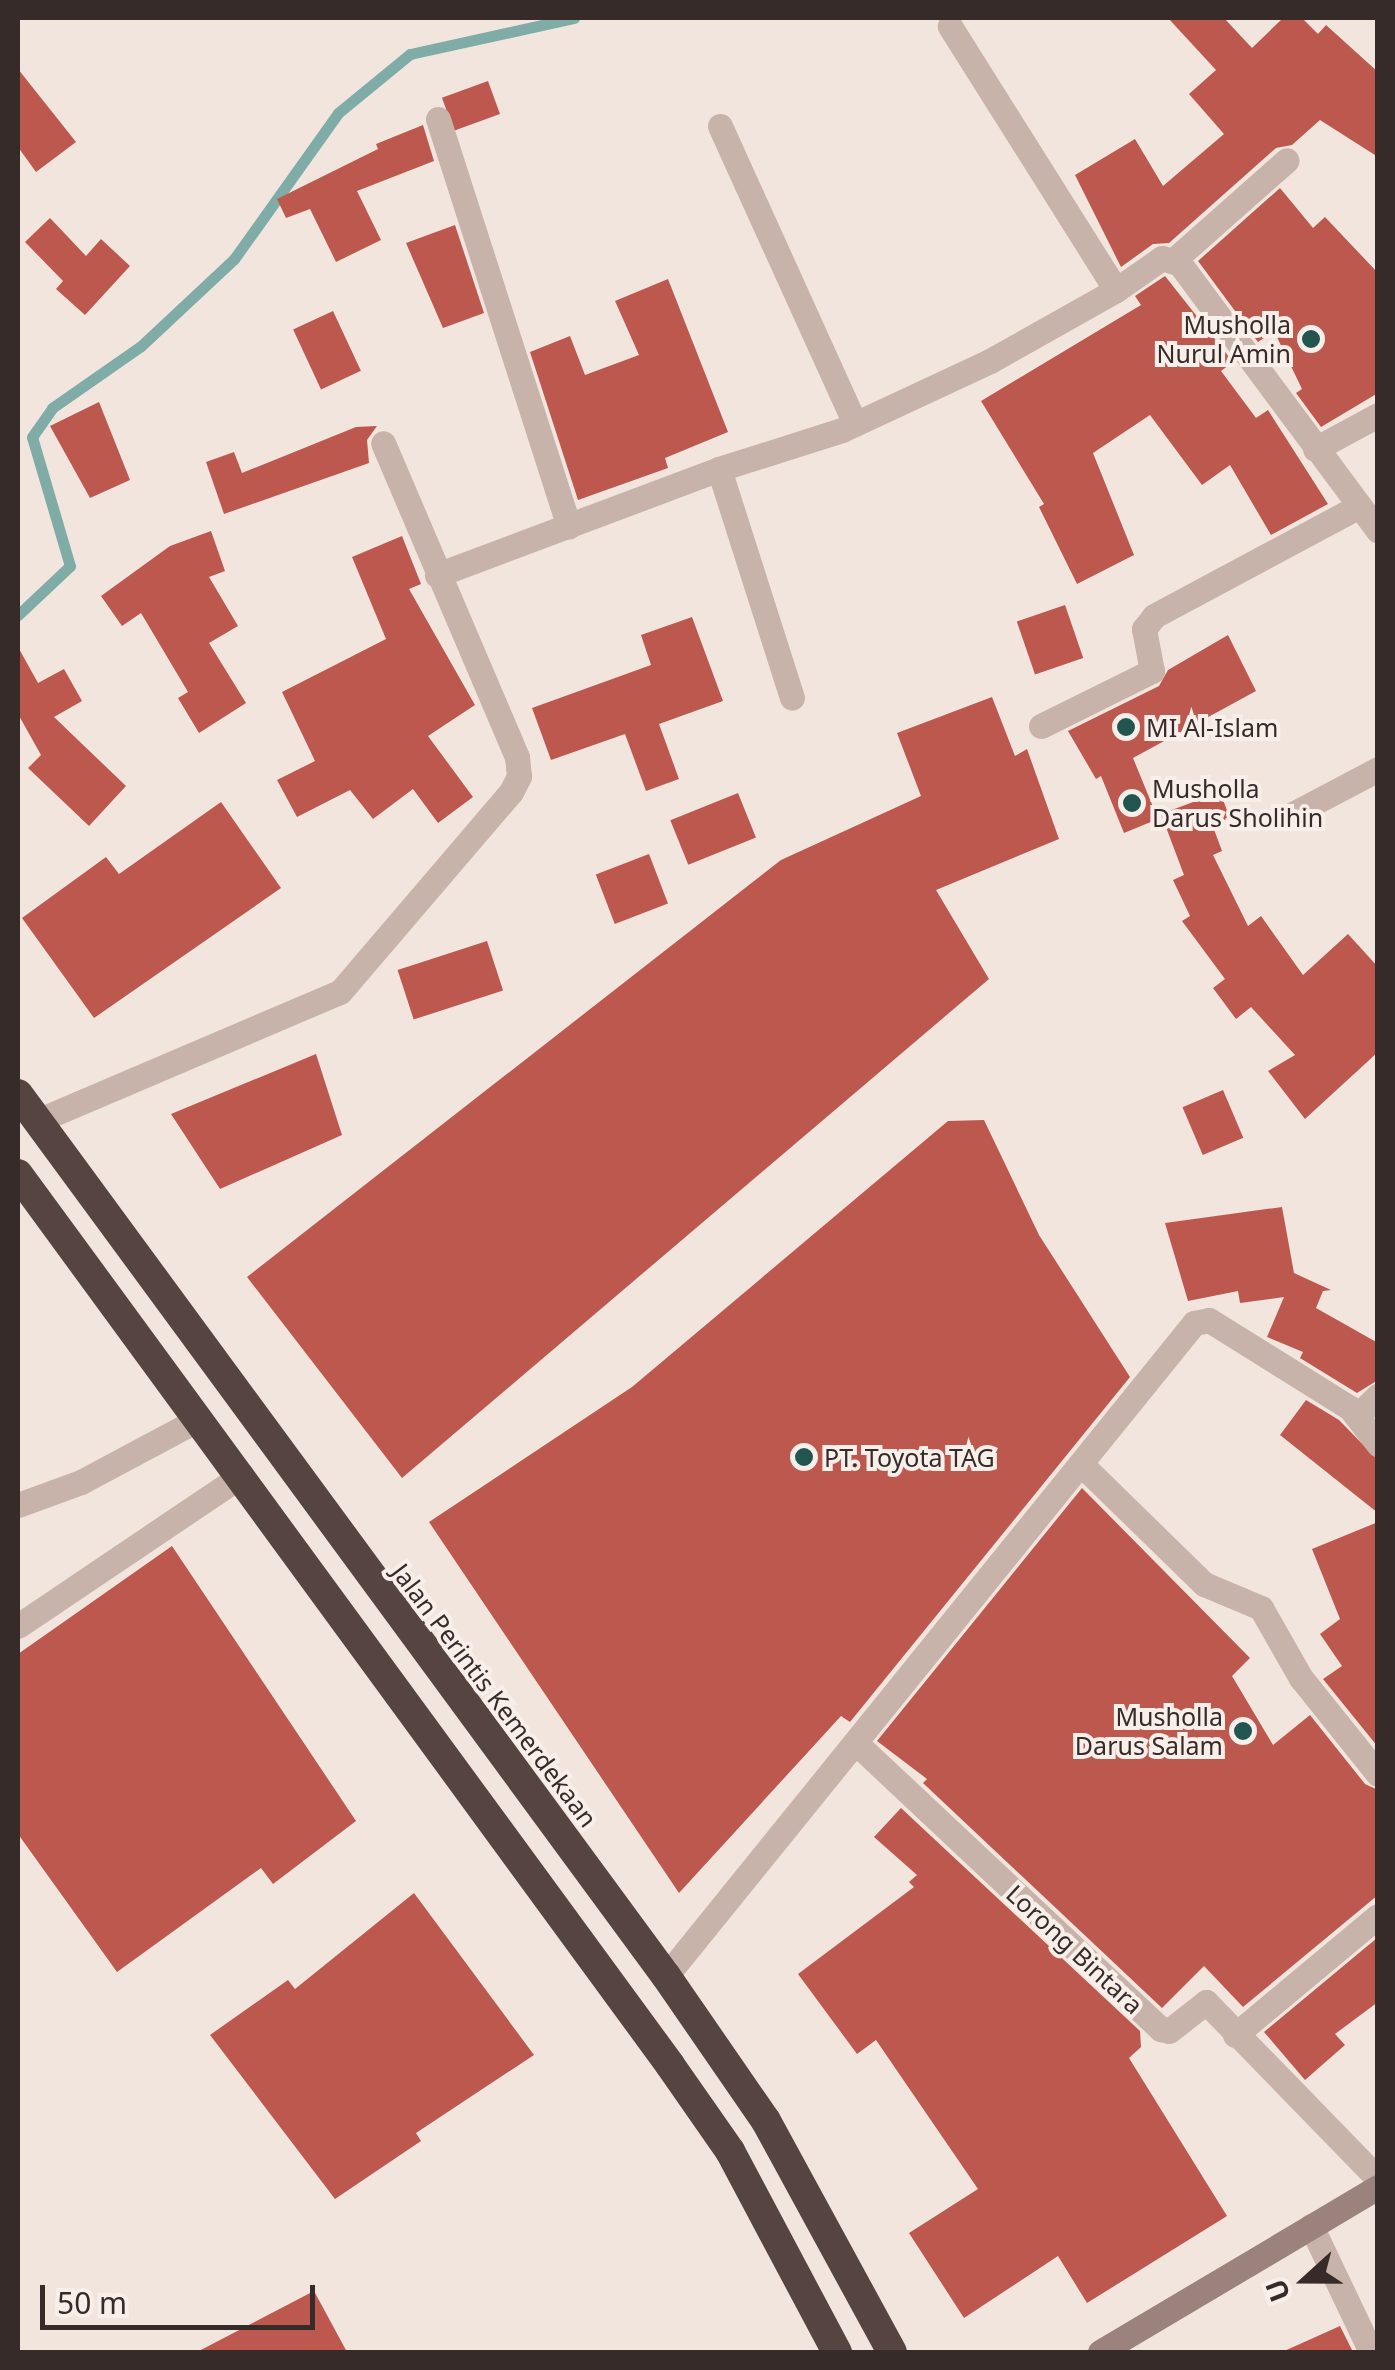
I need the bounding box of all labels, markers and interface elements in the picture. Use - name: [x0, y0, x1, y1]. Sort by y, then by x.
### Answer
- place label: Musholla Nurul Amin: [1157, 310, 1291, 369]
- marker: Musholla Nurul Amin: [1300, 328, 1322, 350]
- place label: MI Al-Islam: [1146, 712, 1278, 742]
- marker: MI Al-Islam: [1115, 716, 1137, 738]
- place label: Musholla Darus Sholihin: [1152, 774, 1323, 833]
- marker: Musholla Darus Sholihin: [1121, 792, 1143, 814]
- place label: PT. Toyota TAG: [824, 1442, 995, 1472]
- marker: PT. Toyota TAG: [793, 1446, 815, 1468]
- street label: Jalan Perintis Kemerdekaan: [386, 1557, 604, 1833]
- place label: Musholla Darus Salam: [1075, 1702, 1223, 1761]
- marker: Musholla Darus Salam: [1232, 1720, 1254, 1742]
- street label: Lorong Bintara: [1001, 1878, 1149, 2020]
- north arrow: [1255, 2230, 1355, 2330]
- scale bar: [45, 2265, 320, 2327]
- text: U: [1255, 2274, 1299, 2307]
- text: 50 m: [57, 2282, 127, 2323]

